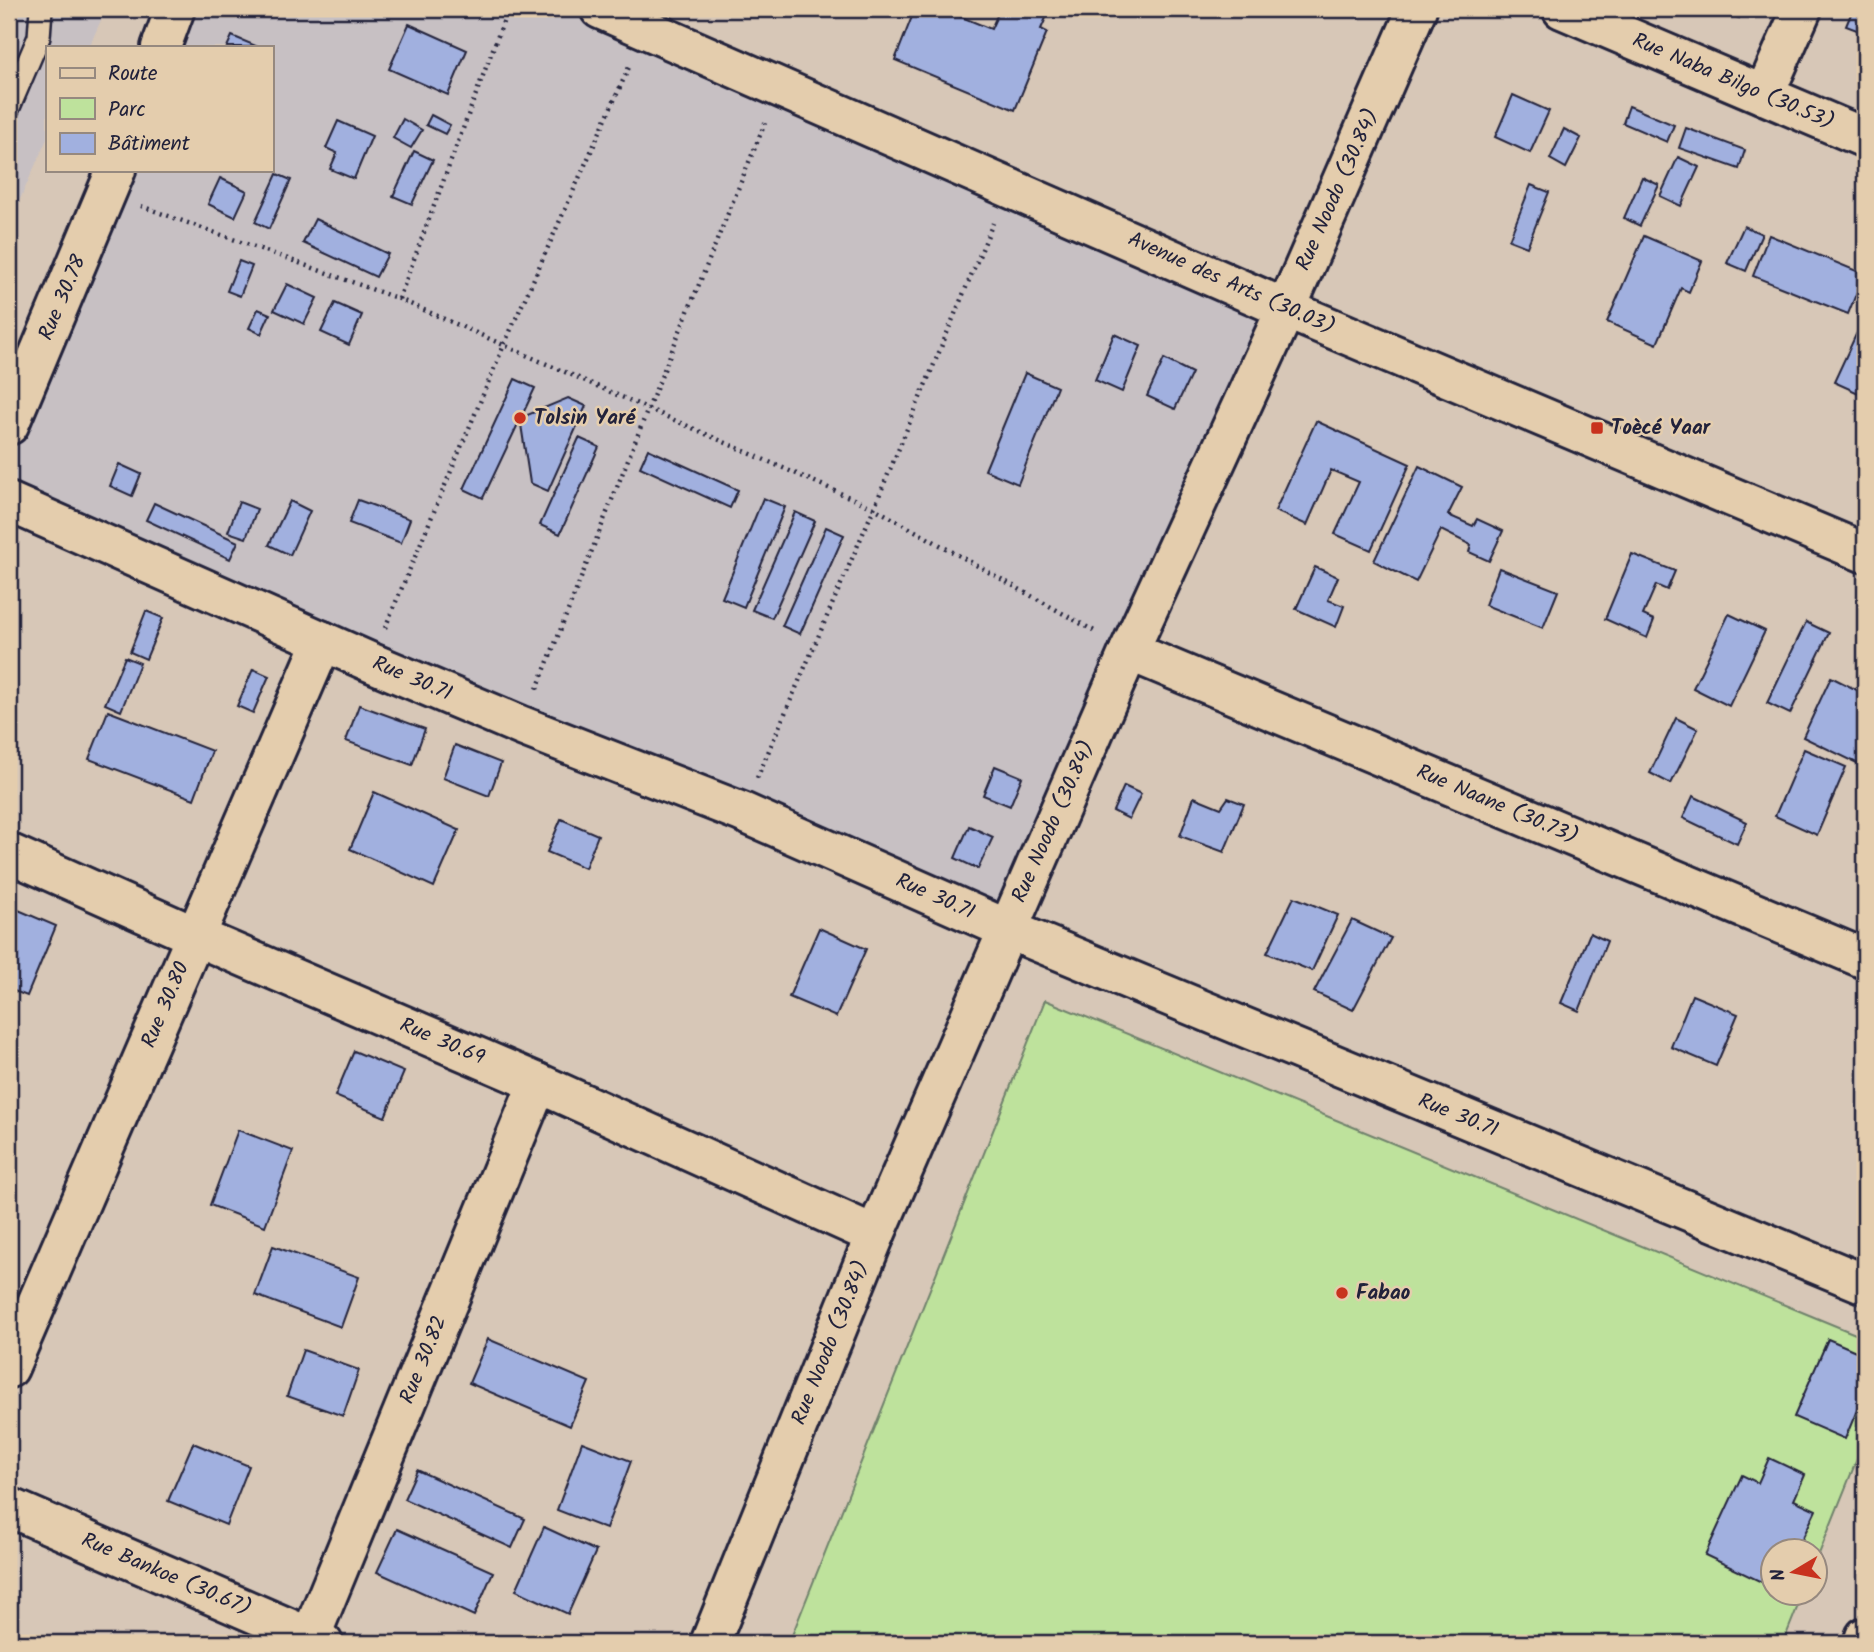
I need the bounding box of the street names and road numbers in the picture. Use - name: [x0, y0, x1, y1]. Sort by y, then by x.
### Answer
- street label: Rue Naba Bilgo (30.53): [1627, 25, 1839, 139]
- street label: Rue Noodo (30.84): [1287, 104, 1389, 276]
- street label: Avenue des Arts (30.03): [1122, 223, 1340, 345]
- street label: Rue 30.78: [30, 250, 96, 346]
- street label: Rue 30.71: [367, 647, 457, 711]
- street label: Rue Noodo (30.84): [1003, 736, 1105, 908]
- street label: Rue Naane (30.73): [1411, 756, 1583, 854]
- street label: Rue 30.71: [890, 865, 980, 929]
- street label: Rue 30.80: [133, 957, 199, 1053]
- street label: Rue 30.69: [394, 1009, 490, 1075]
- street label: Rue 30.71: [1413, 1085, 1503, 1147]
- street label: Rue Noodo (30.84): [783, 1256, 879, 1430]
- street label: Rue 30.82: [391, 1311, 457, 1409]
- street label: Rue Bankoe (30.67): [76, 1524, 256, 1626]

